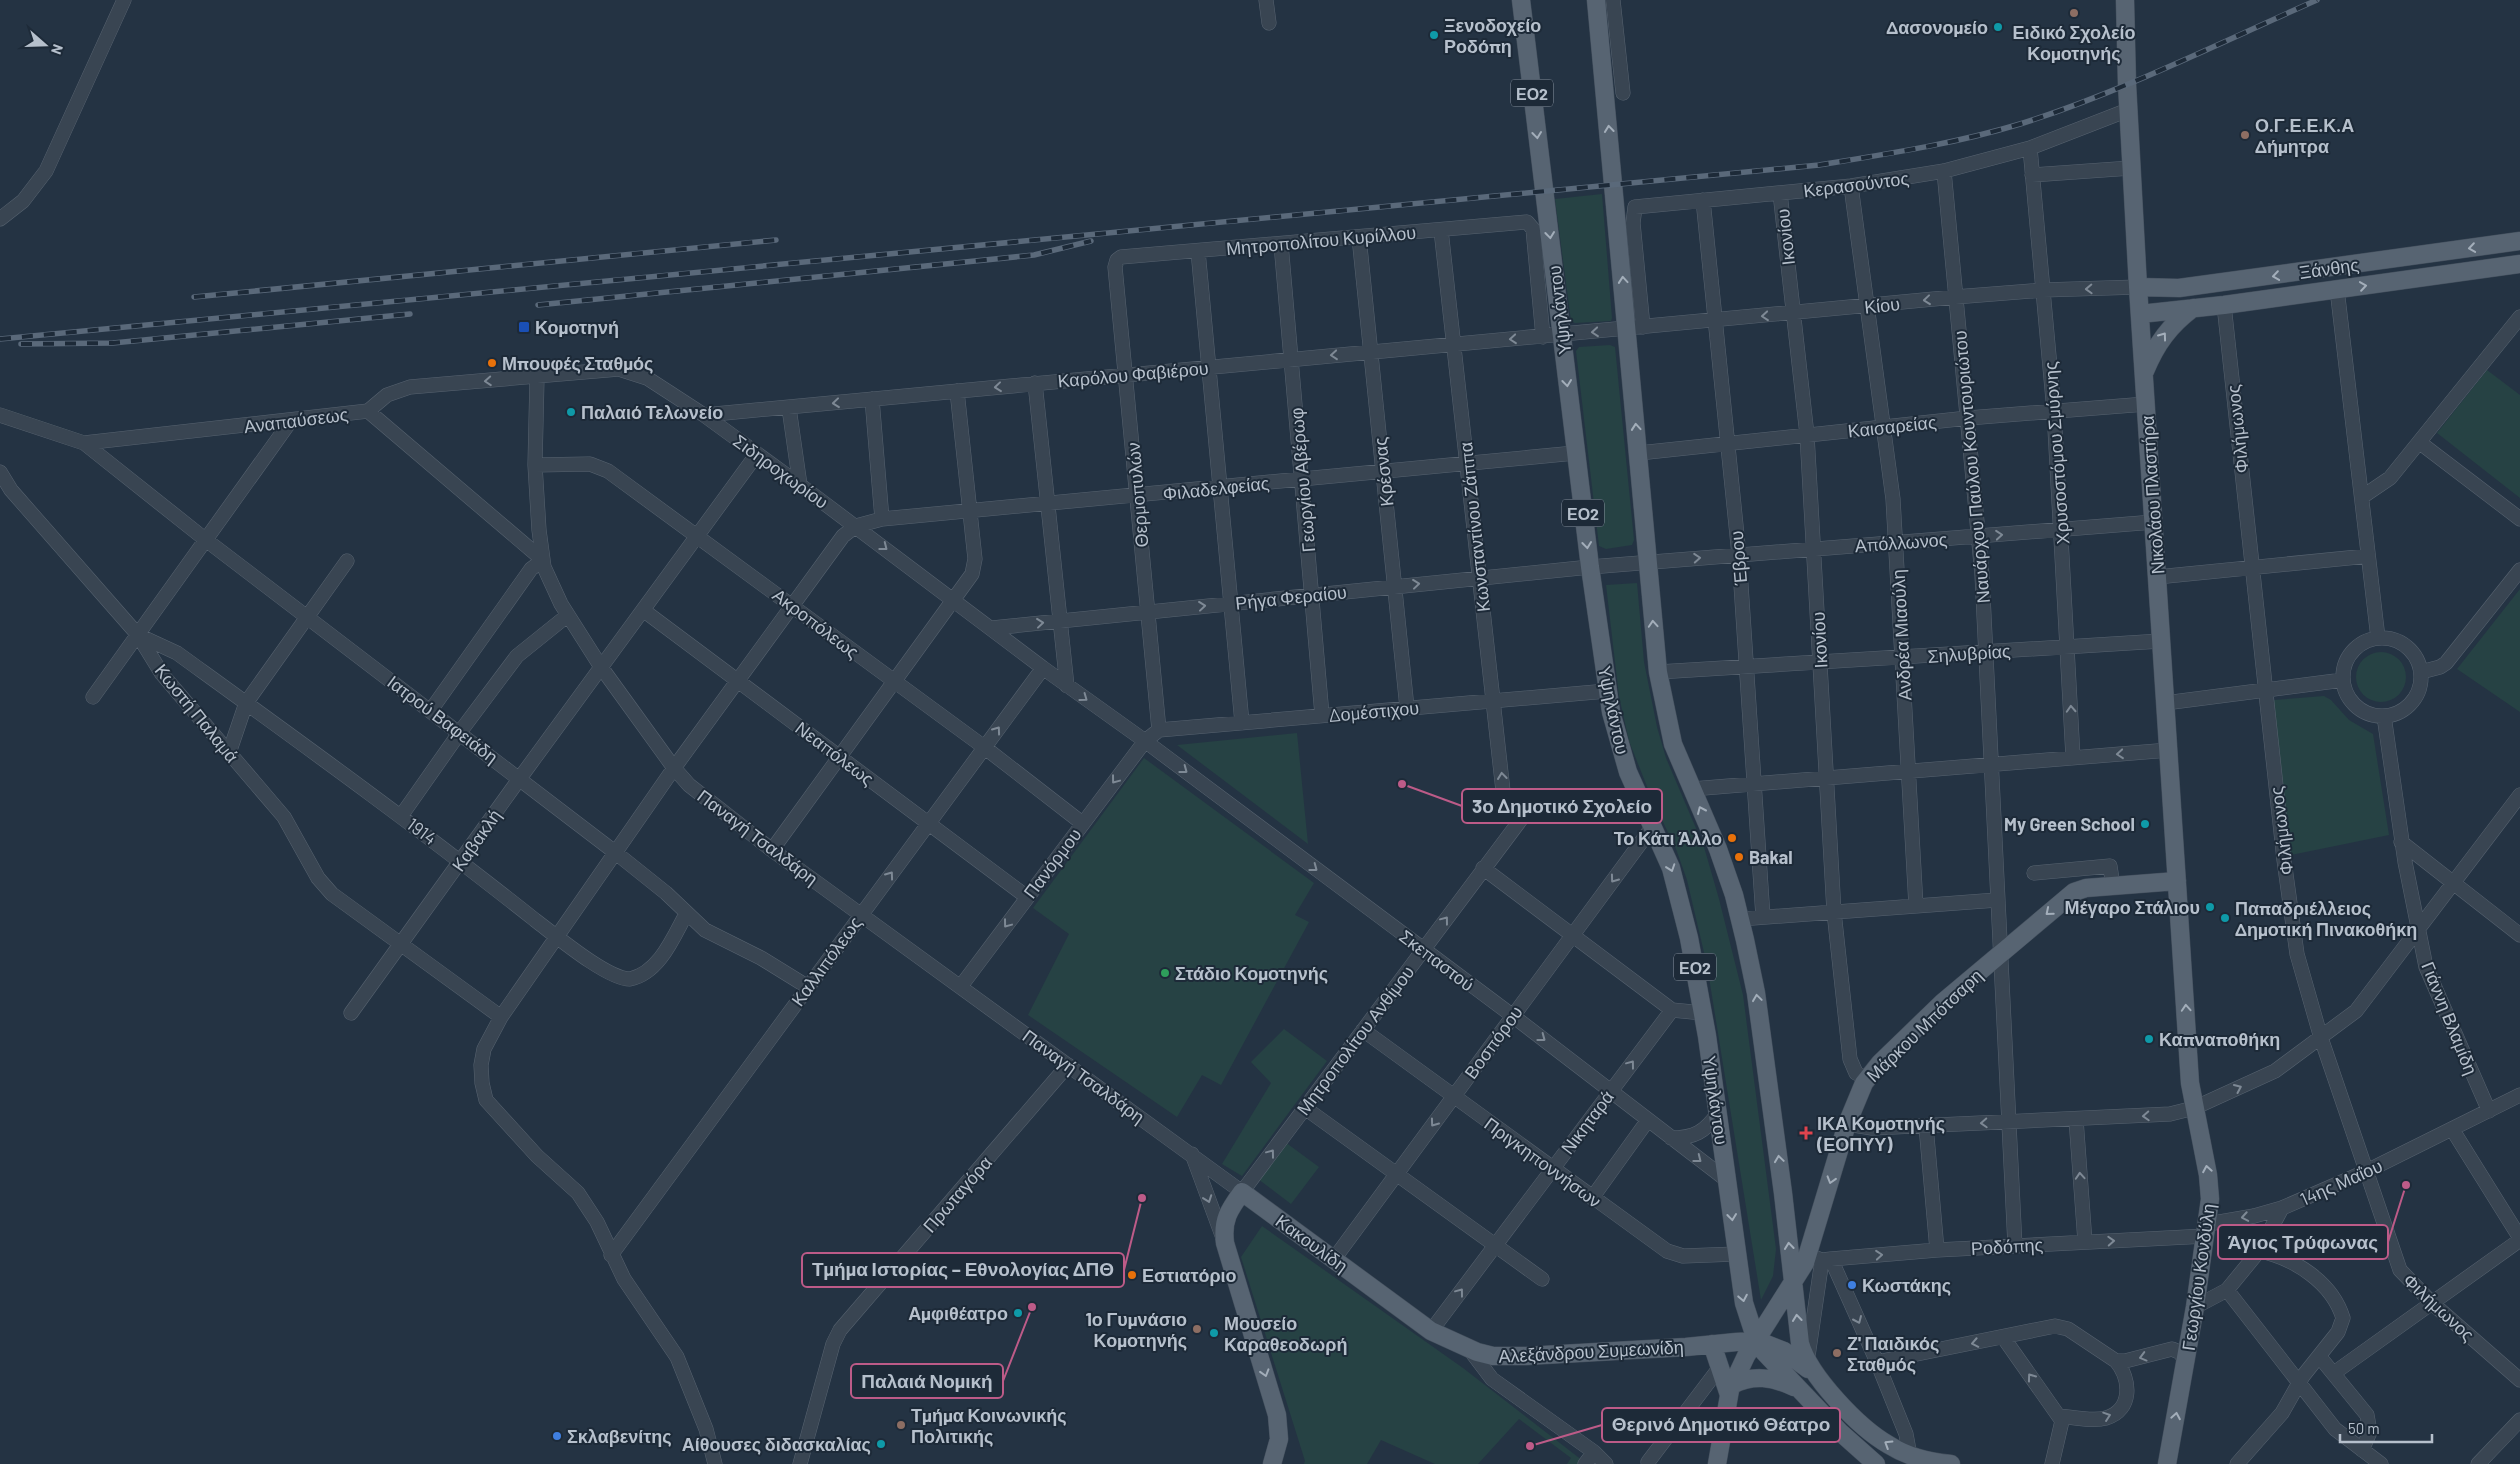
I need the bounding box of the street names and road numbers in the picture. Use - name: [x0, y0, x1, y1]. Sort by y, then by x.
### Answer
- road number: ΕΟ2: [1511, 80, 1553, 106]
- street label: Κερασούντος: [1802, 167, 1910, 201]
- street label: Ικονίου: [1771, 208, 1799, 266]
- street label: Μητροπολίτου Κυρίλλου: [1225, 221, 1417, 259]
- street label: Ξάνθης: [2298, 253, 2360, 283]
- street label: Υψηλάντου: [1543, 264, 1575, 356]
- street label: Κίου: [1863, 292, 1901, 318]
- street label: Ναυάρχου Παύλου Κουντουριώτου: [1948, 330, 1994, 604]
- street label: Καρόλου Φαβιέρου: [1057, 356, 1209, 392]
- street label: Χρυσοστόμου Σμύρνης: [2039, 360, 2073, 545]
- street label: Φιλήμωνος: [2221, 383, 2253, 474]
- street label: Αναπαύσεως: [243, 403, 350, 437]
- street label: Γεωργίου Αβέρωφ: [1285, 407, 1319, 553]
- street label: Καισαρείας: [1847, 410, 1938, 442]
- street label: Νικολάου Πλαστήρα: [2135, 415, 2169, 575]
- street label: Σιδηροχωρίου: [729, 429, 833, 513]
- street label: Κρέσνας: [1368, 436, 1398, 508]
- street label: Κωνσταντίνου Ζάππα: [1454, 441, 1494, 613]
- street label: Θερμοπυλών: [1121, 442, 1153, 548]
- street label: Φιλαδελφείας: [1162, 471, 1271, 505]
- road number: ΕΟ2: [1562, 499, 1604, 526]
- street label: Απόλλωνος: [1854, 528, 1948, 556]
- street label: Έβρου: [1725, 530, 1751, 587]
- street label: Ανδρέα Μιαούλη: [1887, 569, 1915, 701]
- street label: Ρήγα Φεραίου: [1234, 580, 1348, 614]
- street label: Ακροπόλεως: [769, 583, 864, 663]
- street label: Ικονίου: [1807, 611, 1831, 669]
- street label: Σηλυβρίας: [1927, 639, 2012, 667]
- street label: Κωστή Παλαμά: [151, 659, 243, 767]
- street label: Υψηλάντου: [1594, 664, 1634, 756]
- street label: Ιατρού Βαφειάδη: [383, 670, 503, 768]
- street label: Δομέστιχου: [1328, 696, 1420, 726]
- street label: Νεαπόλεως: [791, 716, 879, 790]
- street label: Παναγή Τσαλδάρη: [693, 784, 823, 890]
- street label: Φιλήμωνος: [2265, 785, 2297, 876]
- street label: Καβακλή: [447, 805, 505, 875]
- street label: 1914: [403, 813, 441, 849]
- street label: Πανόρμου: [1018, 823, 1086, 903]
- street label: Καλλιπόλεως: [786, 912, 866, 1010]
- street label: Σκεπαστού: [1395, 925, 1479, 995]
- road number: ΕΟ2: [1674, 954, 1716, 980]
- street label: Γιάννη Βλαμίδη: [2417, 958, 2483, 1078]
- street label: Μητροπολίτου Ανθίμου: [1292, 961, 1418, 1119]
- street label: Μάρκου Μπότσαρη: [1861, 964, 1987, 1086]
- street label: Βοσπόρου: [1459, 1001, 1527, 1083]
- street label: Παναγή Τσαλδάρη: [1019, 1024, 1149, 1128]
- street label: Υψηλάντου: [1699, 1054, 1733, 1146]
- street label: Νικηταρά: [1556, 1086, 1618, 1158]
- street label: Πριγκηποννήσων: [1480, 1112, 1606, 1212]
- street label: Πρωταγόρα: [918, 1151, 996, 1237]
- street label: 14ης Μαΐου: [2296, 1154, 2386, 1210]
- street label: Γεωργίου Κονδύλη: [2177, 1202, 2219, 1352]
- street label: Κακουλίδη: [1272, 1209, 1352, 1277]
- street label: Ροδόπης: [1970, 1233, 2044, 1259]
- street label: Φιλήμωνος: [2399, 1269, 2479, 1346]
- street label: Αλεξάνδρου Συμεωνίδη: [1498, 1335, 1684, 1367]

